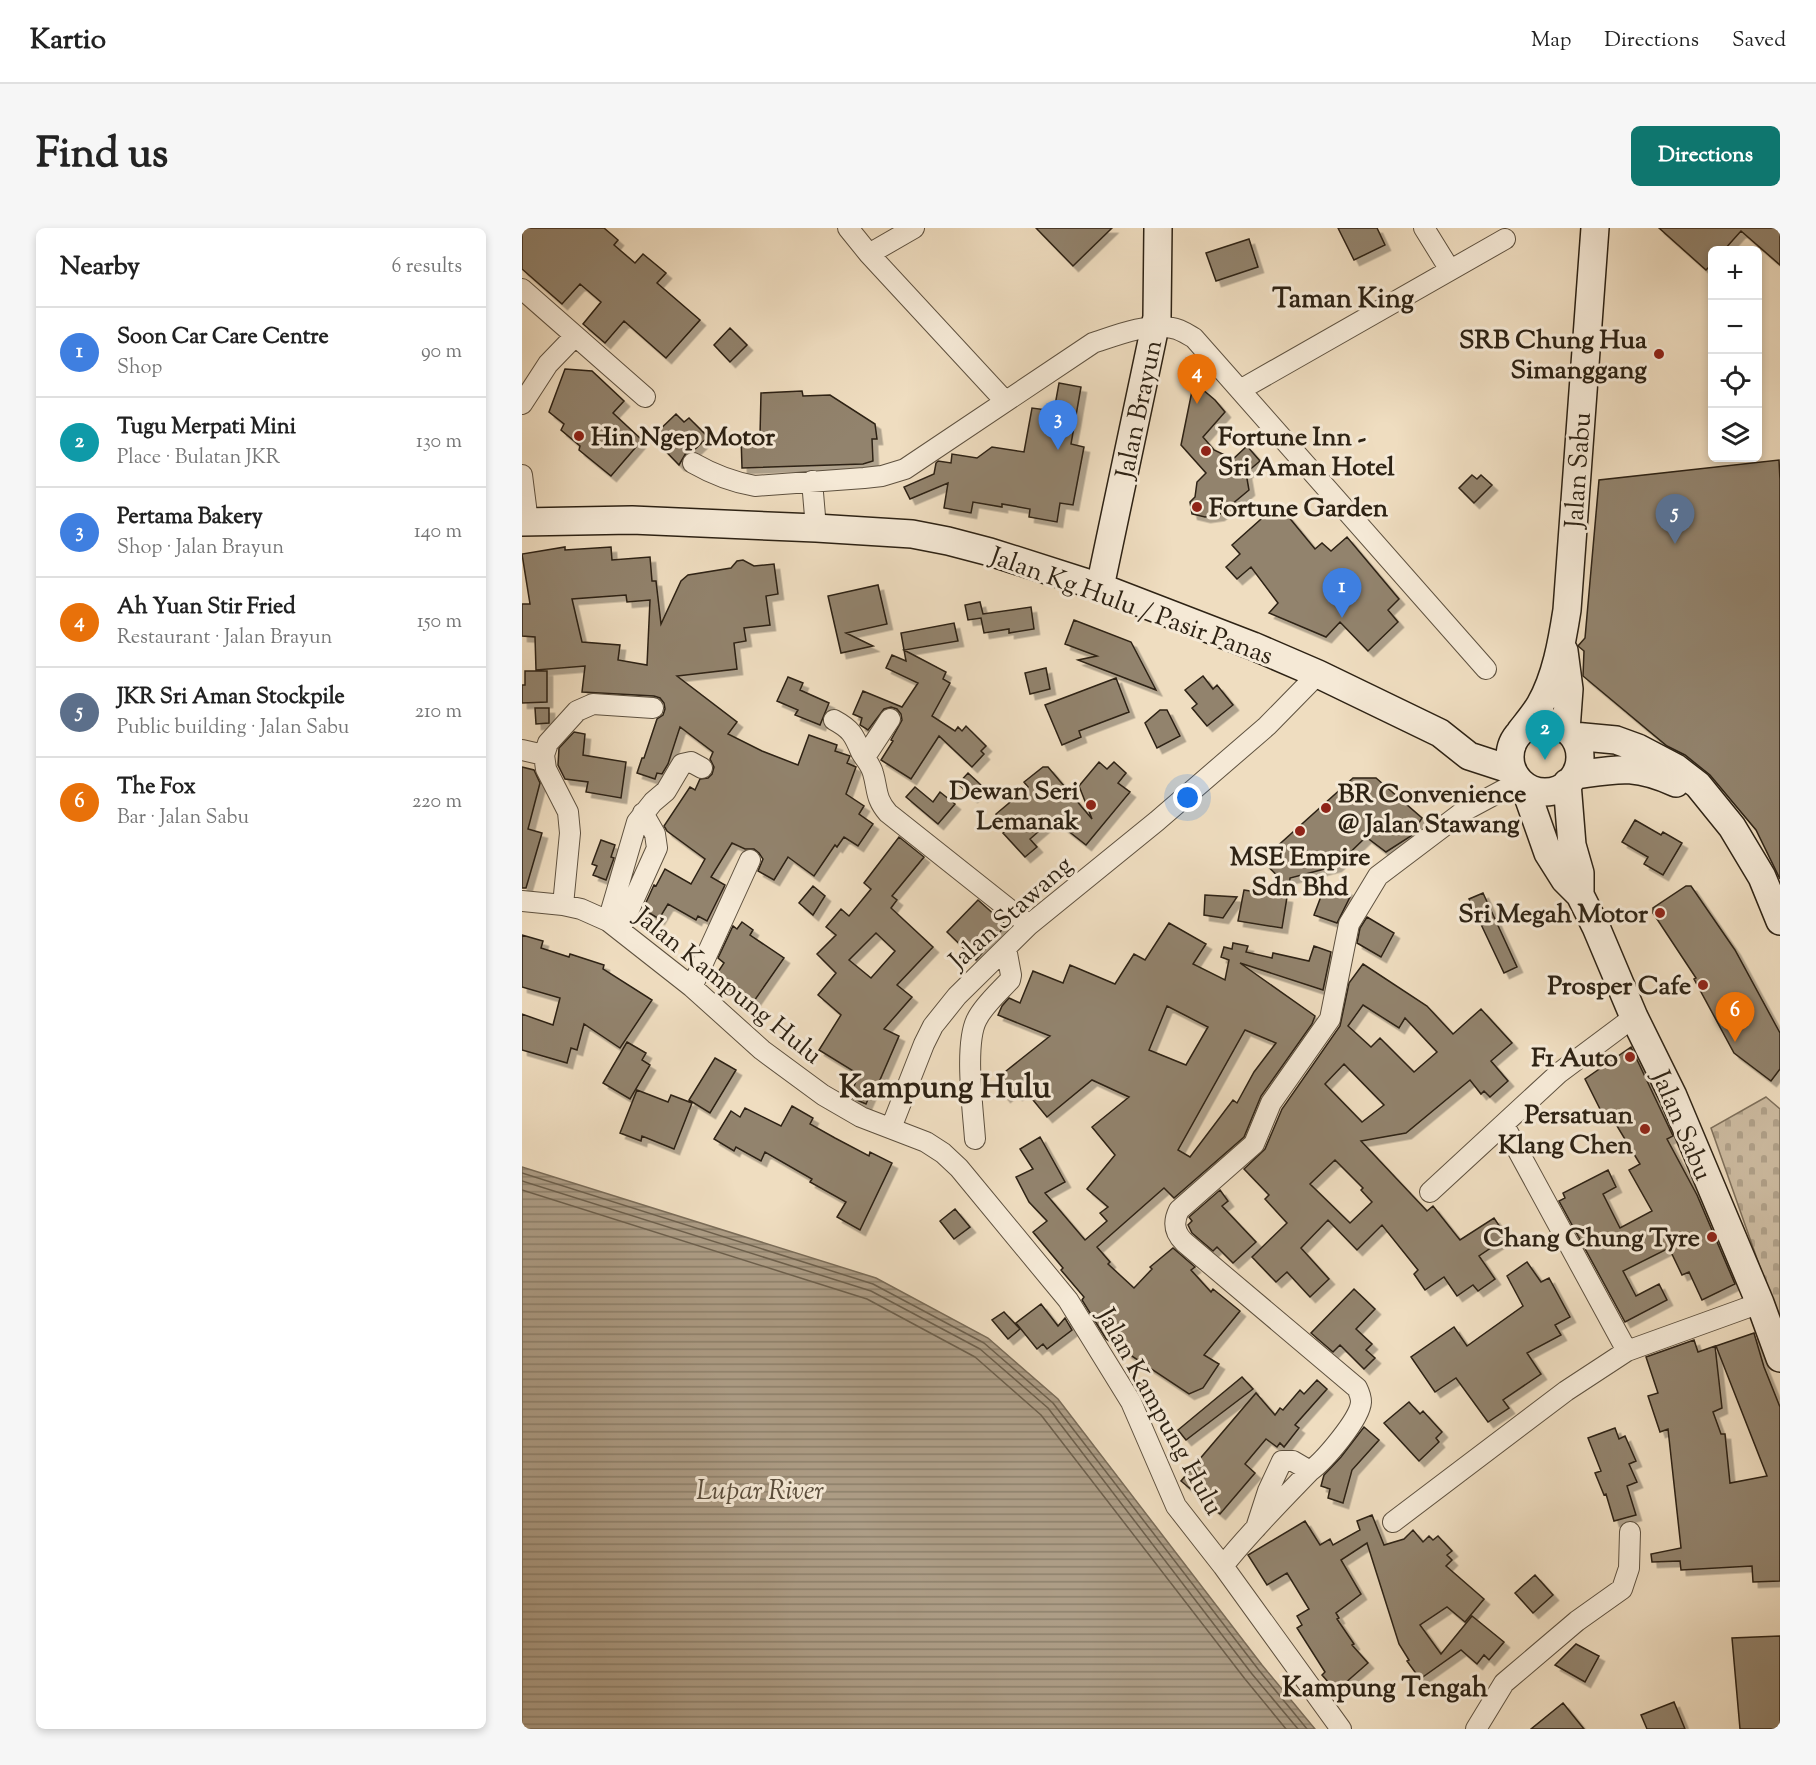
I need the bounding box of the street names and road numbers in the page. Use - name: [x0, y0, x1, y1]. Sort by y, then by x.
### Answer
- street label: Jalan Brayun: [1107, 337, 1173, 484]
- street label: Jalan Sabu: [1557, 411, 1602, 531]
- street label: Jalan Kg Hulu / Pasir Panas: [983, 538, 1278, 676]
- street label: Jalan Stawang: [940, 848, 1082, 981]
- street label: Jalan Kampung Hulu: [624, 898, 829, 1074]
- street label: Jalan Sabu: [1640, 1063, 1720, 1187]
- street label: Jalan Kampung Hulu: [1085, 1300, 1231, 1523]

